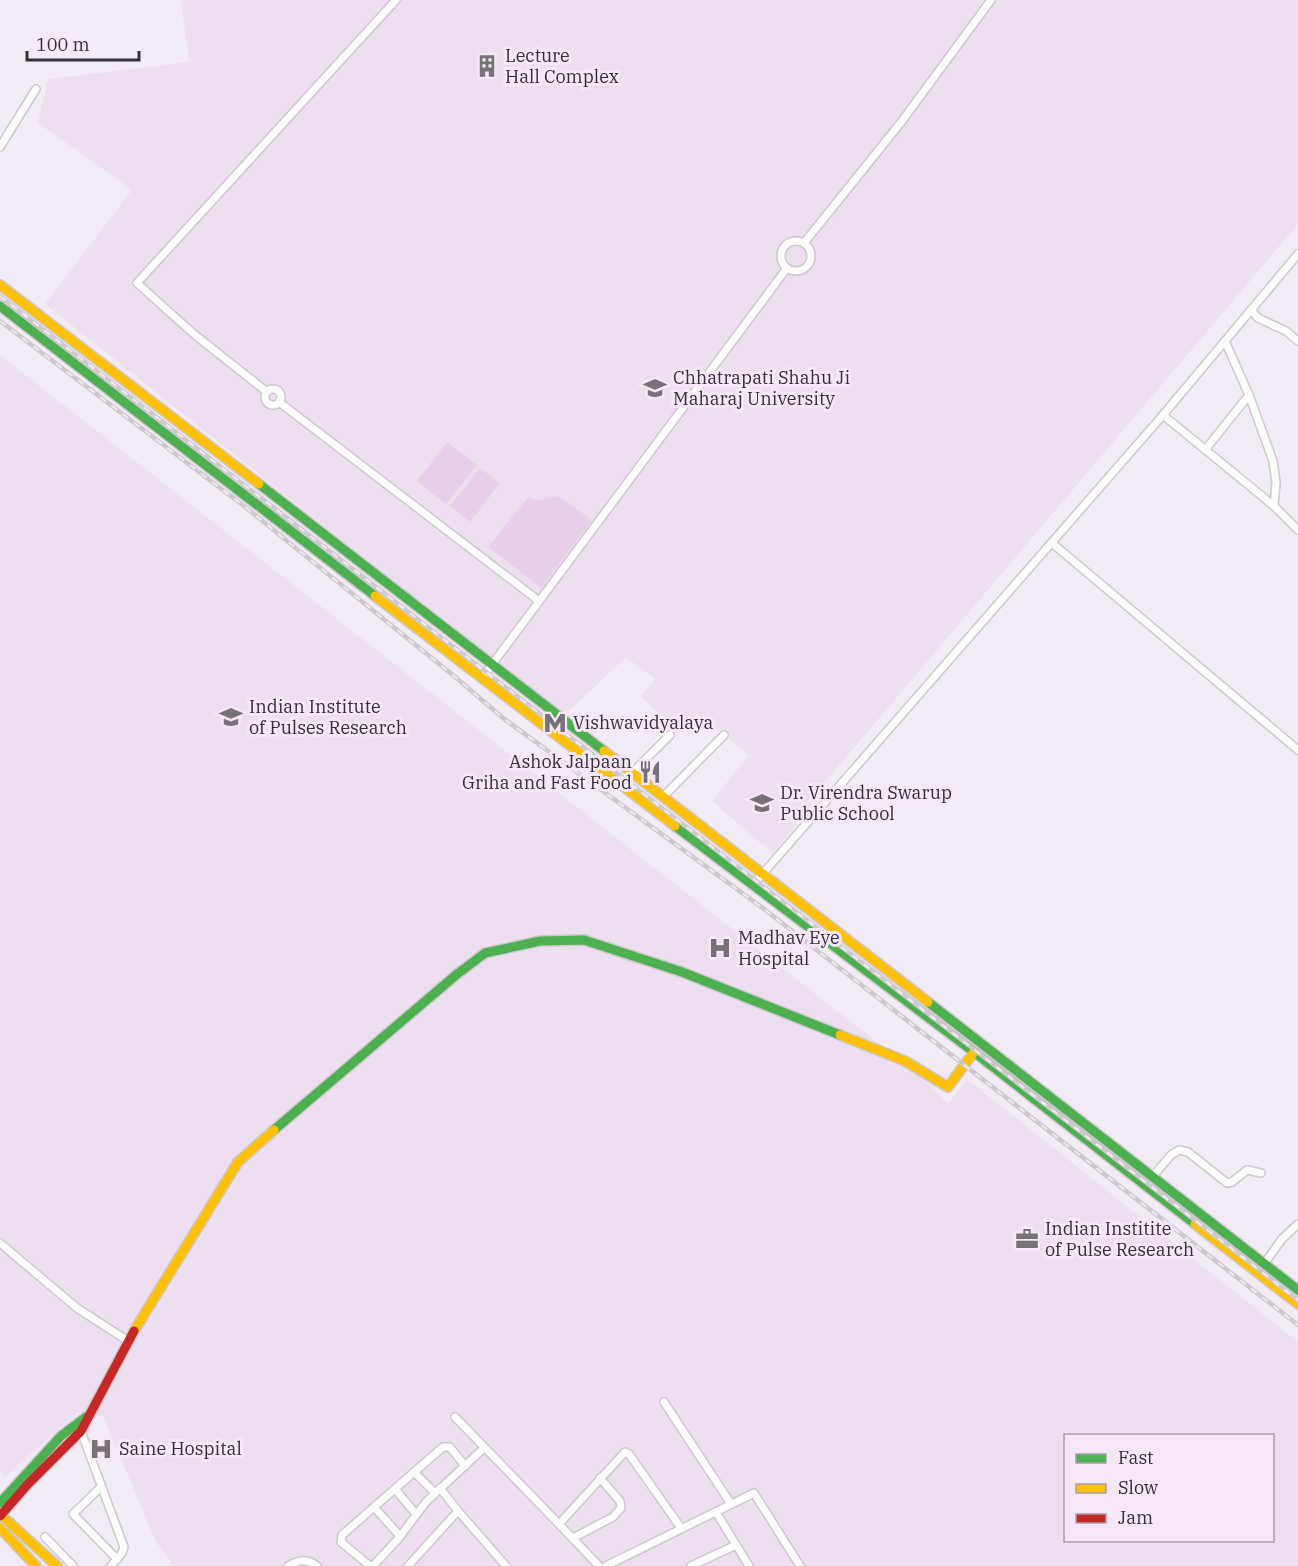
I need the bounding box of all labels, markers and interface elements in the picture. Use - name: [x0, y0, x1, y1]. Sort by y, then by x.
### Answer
- scale bar: [27, 24, 140, 62]
- text: 100 m: [36, 33, 90, 56]
- place label: Lecture Hall Complex: [505, 44, 619, 88]
- building icon: Lecture Hall Complex: [474, 53, 500, 79]
- place label: Chhatrapati Shahu Ji Maharaj University: [673, 366, 850, 410]
- school or university icon: Chhatrapati Shahu Ji Maharaj University: [642, 375, 668, 401]
- place label: Indian Institute of Pulses Research: [249, 695, 407, 739]
- school or university icon: Indian Institute of Pulses Research: [218, 704, 244, 730]
- metro station icon: Vishwavidyalaya: [542, 710, 568, 736]
- place label: Vishwavidyalaya: [573, 711, 713, 734]
- place label: Ashok Jalpaan Griha and Fast Food: [462, 750, 632, 794]
- restaurant icon: Ashok Jalpaan Griha and Fast Food: [637, 759, 663, 785]
- place label: Dr. Virendra Swarup Public School: [780, 781, 952, 825]
- school or university icon: Dr. Virendra Swarup Public School: [749, 790, 775, 816]
- place label: Madhav Eye Hospital: [738, 926, 840, 970]
- hospital icon: Madhav Eye Hospital: [707, 935, 733, 961]
- place label: Indian Institite of Pulse Research: [1045, 1217, 1194, 1261]
- office icon: Indian Institite of Pulse Research: [1014, 1226, 1040, 1252]
- legend: [1064, 1434, 1274, 1542]
- hospital icon: Saine Hospital: [88, 1436, 114, 1462]
- place label: Saine Hospital: [119, 1437, 242, 1460]
- text: Fast: [1118, 1446, 1153, 1469]
- text: Slow: [1118, 1476, 1158, 1499]
- text: Jam: [1118, 1506, 1153, 1529]

